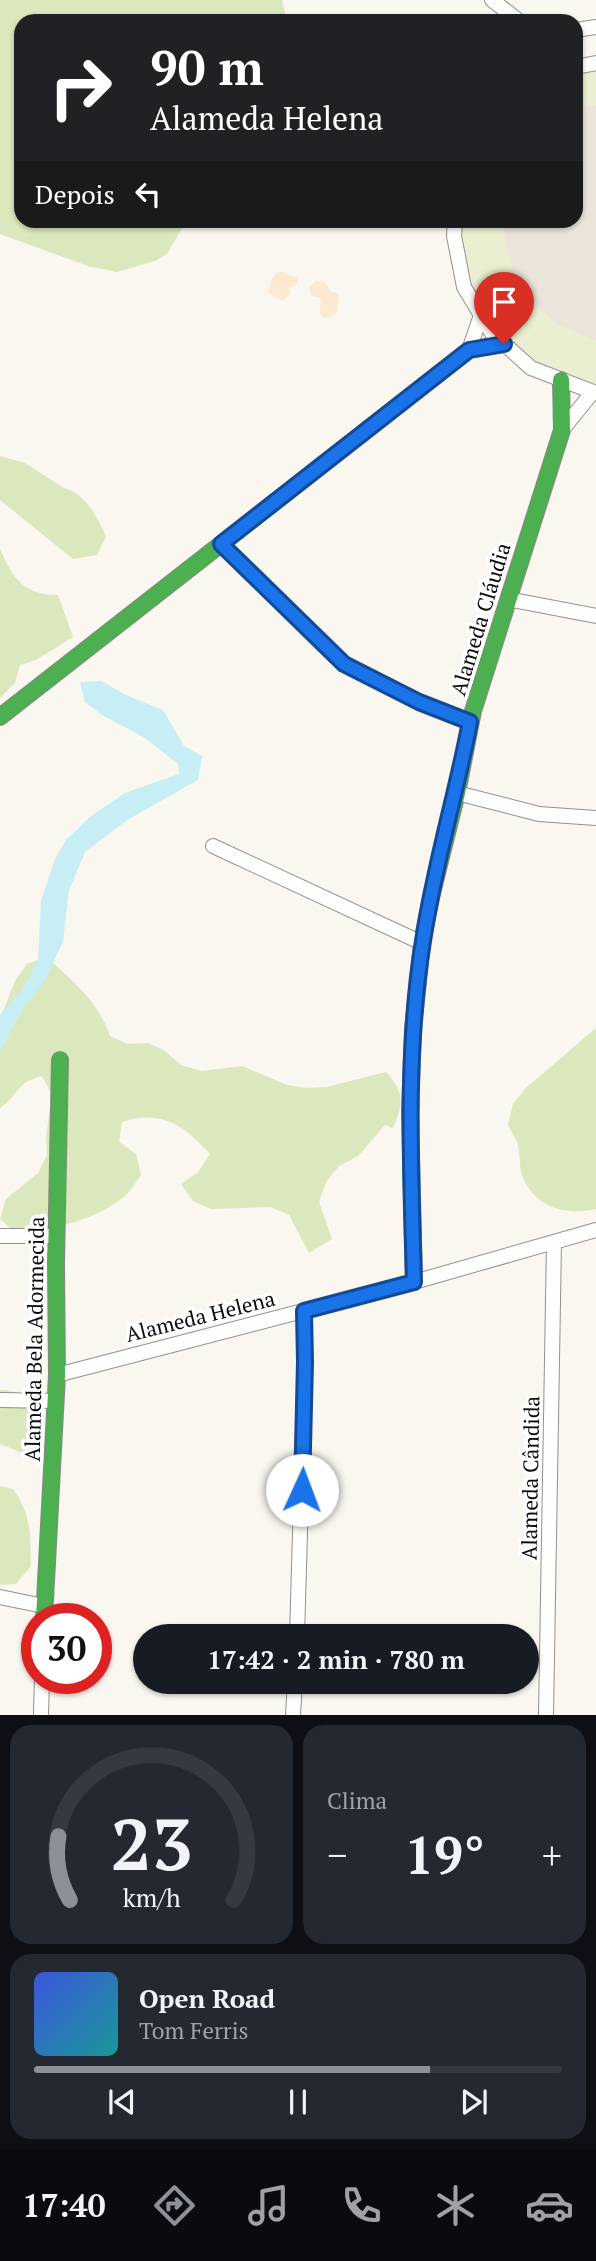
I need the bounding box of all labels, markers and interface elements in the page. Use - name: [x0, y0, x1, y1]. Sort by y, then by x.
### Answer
- text: 90 m: [150, 34, 264, 99]
- icon: right: [35, 42, 126, 133]
- text: Alameda Helena: [150, 97, 383, 139]
- icon: left: [129, 175, 167, 213]
- text: Depois: [35, 177, 115, 211]
- pin: [474, 272, 534, 344]
- icon: arrive: [485, 283, 523, 321]
- street label: Alameda Cláudia: [443, 539, 517, 699]
- street label: Alameda Bela Adormecida: [18, 1216, 50, 1462]
- street label: Alameda Helena: [122, 1284, 278, 1348]
- street label: Alameda Cândida: [515, 1395, 545, 1560]
- position arrow: [265, 1453, 339, 1527]
- speed limit sign: 30: [21, 1603, 112, 1694]
- text: 17:42 · 2 min · 780 m: [207, 1642, 465, 1676]
- text: Clima: [327, 1785, 387, 1816]
- text: 23: [110, 1795, 193, 1892]
- text: 19°: [404, 1820, 485, 1889]
- text: −: [327, 1830, 347, 1880]
- text: +: [542, 1830, 562, 1880]
- text: km/h: [123, 1881, 181, 1914]
- text: Open Road: [139, 1981, 275, 2015]
- text: Tom Ferris: [139, 2015, 249, 2046]
- icon: previous: [103, 2083, 141, 2121]
- icon: pause: [279, 2083, 317, 2121]
- icon: next: [455, 2083, 493, 2121]
- icon: directions: [150, 2181, 199, 2230]
- icon: music: [244, 2181, 293, 2230]
- icon: phone: [337, 2181, 386, 2230]
- icon: climate: [431, 2181, 480, 2230]
- icon: car: [525, 2181, 574, 2230]
- text: 17:40: [22, 2184, 106, 2226]

